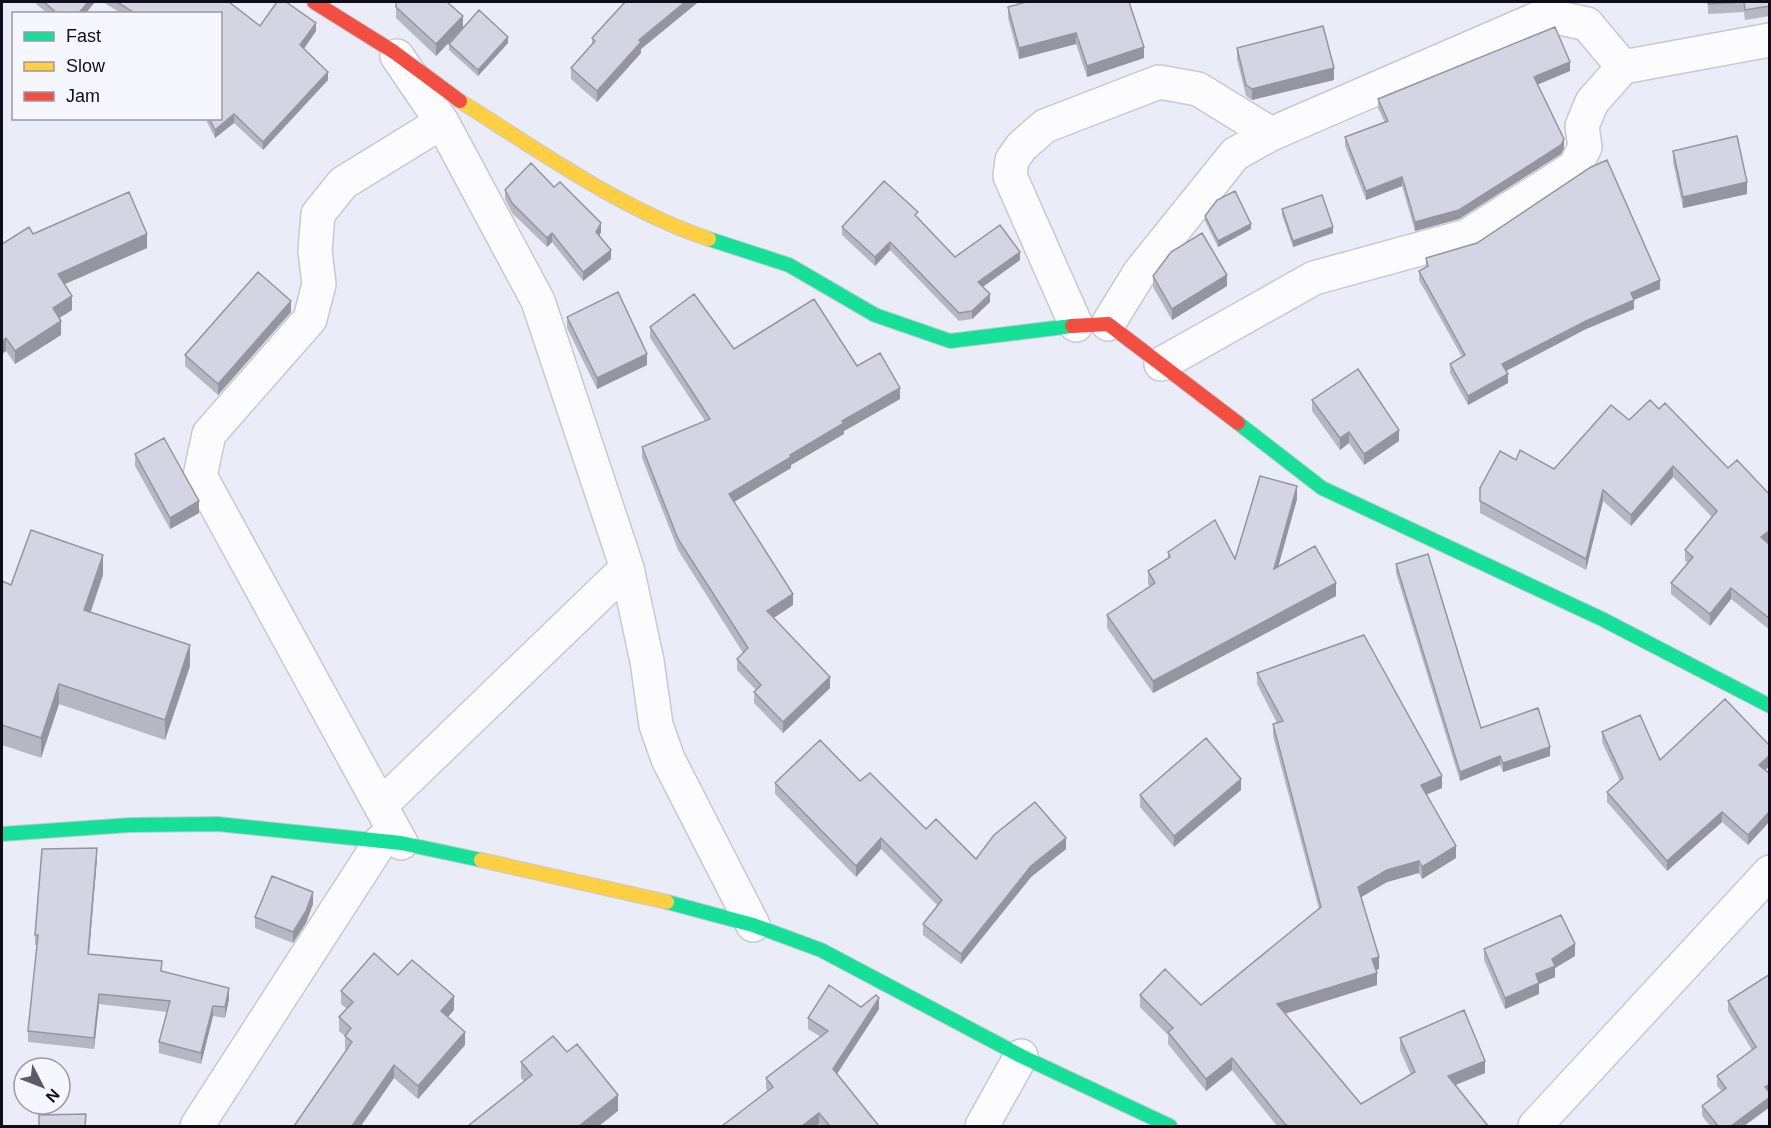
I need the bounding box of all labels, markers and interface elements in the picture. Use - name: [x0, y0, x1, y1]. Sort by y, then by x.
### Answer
- legend: [12, 12, 222, 120]
- text: Fast: [66, 26, 101, 46]
- text: Slow: [66, 56, 106, 76]
- text: Jam: [66, 86, 100, 106]
- north arrow: [12, 1056, 72, 1116]
- text: N: [43, 1086, 63, 1106]

